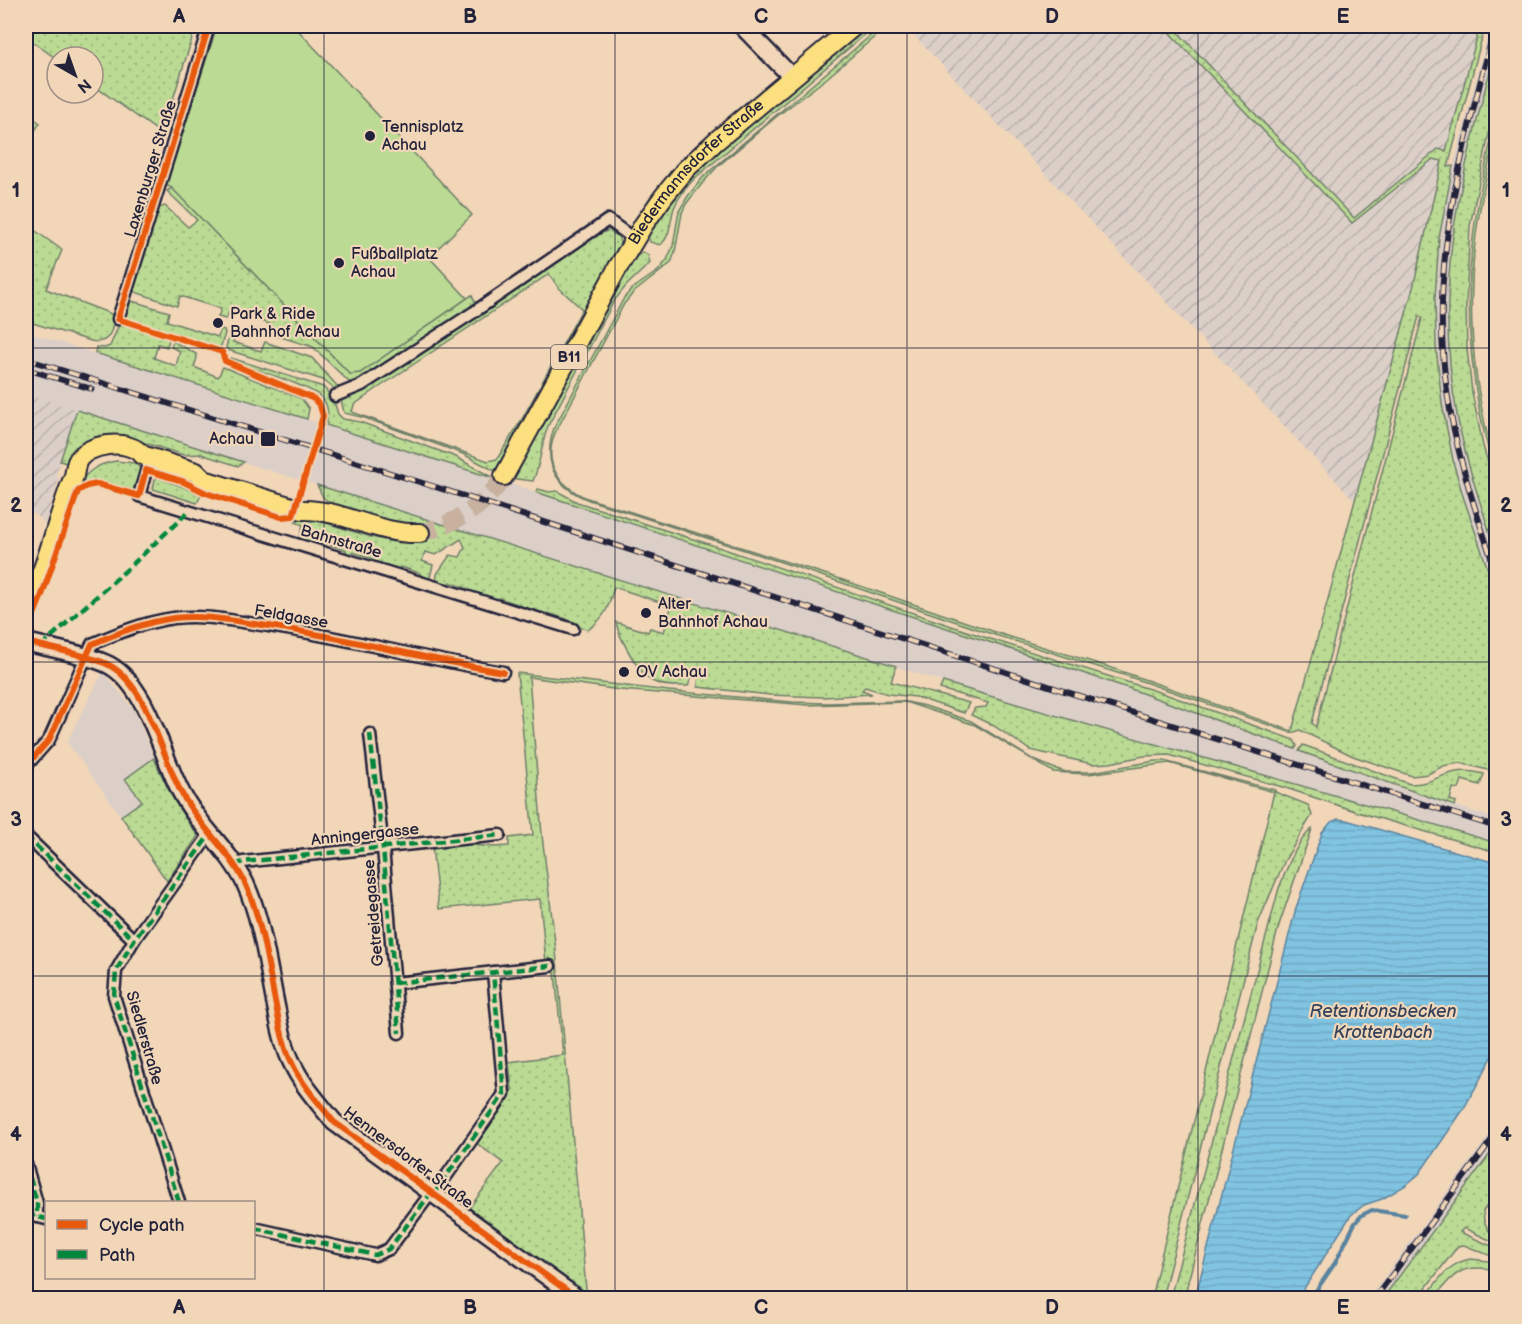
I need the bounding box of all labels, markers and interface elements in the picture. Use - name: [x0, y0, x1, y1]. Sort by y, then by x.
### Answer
- text: A: [172, 5, 186, 29]
- text: B: [463, 5, 477, 29]
- text: C: [754, 5, 768, 29]
- text: D: [1045, 5, 1059, 29]
- text: E: [1337, 5, 1350, 29]
- north arrow: [45, 45, 105, 105]
- text: N: [73, 74, 94, 96]
- street label: Biedermannsdorfer Straße: [624, 95, 768, 248]
- street label: Laxenburger Straße: [121, 97, 181, 240]
- place label: Tennisplatz Achau: [382, 118, 464, 155]
- marker: Tennisplatz Achau: [363, 129, 377, 143]
- text: 1: [12, 179, 20, 203]
- text: 1: [1502, 179, 1510, 203]
- place label: Fußballplatz Achau: [351, 245, 438, 282]
- marker: Fußballplatz Achau: [332, 256, 346, 270]
- place label: Park & Ride Bahnhof Achau: [230, 305, 340, 342]
- marker: Park & Ride Bahnhof Achau: [211, 316, 225, 330]
- road number: B11: [551, 345, 587, 369]
- place label: Achau: [209, 430, 254, 449]
- marker: Achau: [259, 430, 277, 448]
- text: 2: [10, 494, 22, 518]
- text: 2: [1500, 494, 1512, 518]
- street label: Bahnstraße: [298, 521, 384, 563]
- place label: Alter Bahnhof Achau: [658, 595, 768, 632]
- street label: Feldgasse: [253, 601, 330, 633]
- marker: Alter Bahnhof Achau: [639, 606, 653, 620]
- place label: OV Achau: [636, 663, 707, 682]
- marker: OV Achau: [617, 665, 631, 679]
- text: 3: [10, 808, 22, 832]
- text: 3: [1500, 808, 1512, 832]
- street label: Anningergasse: [310, 820, 420, 850]
- street label: Getreidegasse: [360, 858, 388, 967]
- street label: Siedlerstraße: [122, 989, 167, 1088]
- water label: Retentionsbecken Krottenbach: [1309, 1001, 1457, 1043]
- street label: Hennersdorfer Straße: [339, 1103, 477, 1213]
- text: 4: [10, 1123, 22, 1147]
- text: 4: [1500, 1123, 1512, 1147]
- legend: [45, 1201, 255, 1279]
- text: Cycle path: [99, 1215, 185, 1236]
- text: Path: [99, 1245, 135, 1266]
- text: A: [172, 1296, 186, 1320]
- text: B: [463, 1296, 477, 1320]
- text: C: [754, 1296, 768, 1320]
- text: D: [1045, 1296, 1059, 1320]
- text: E: [1337, 1296, 1350, 1320]

